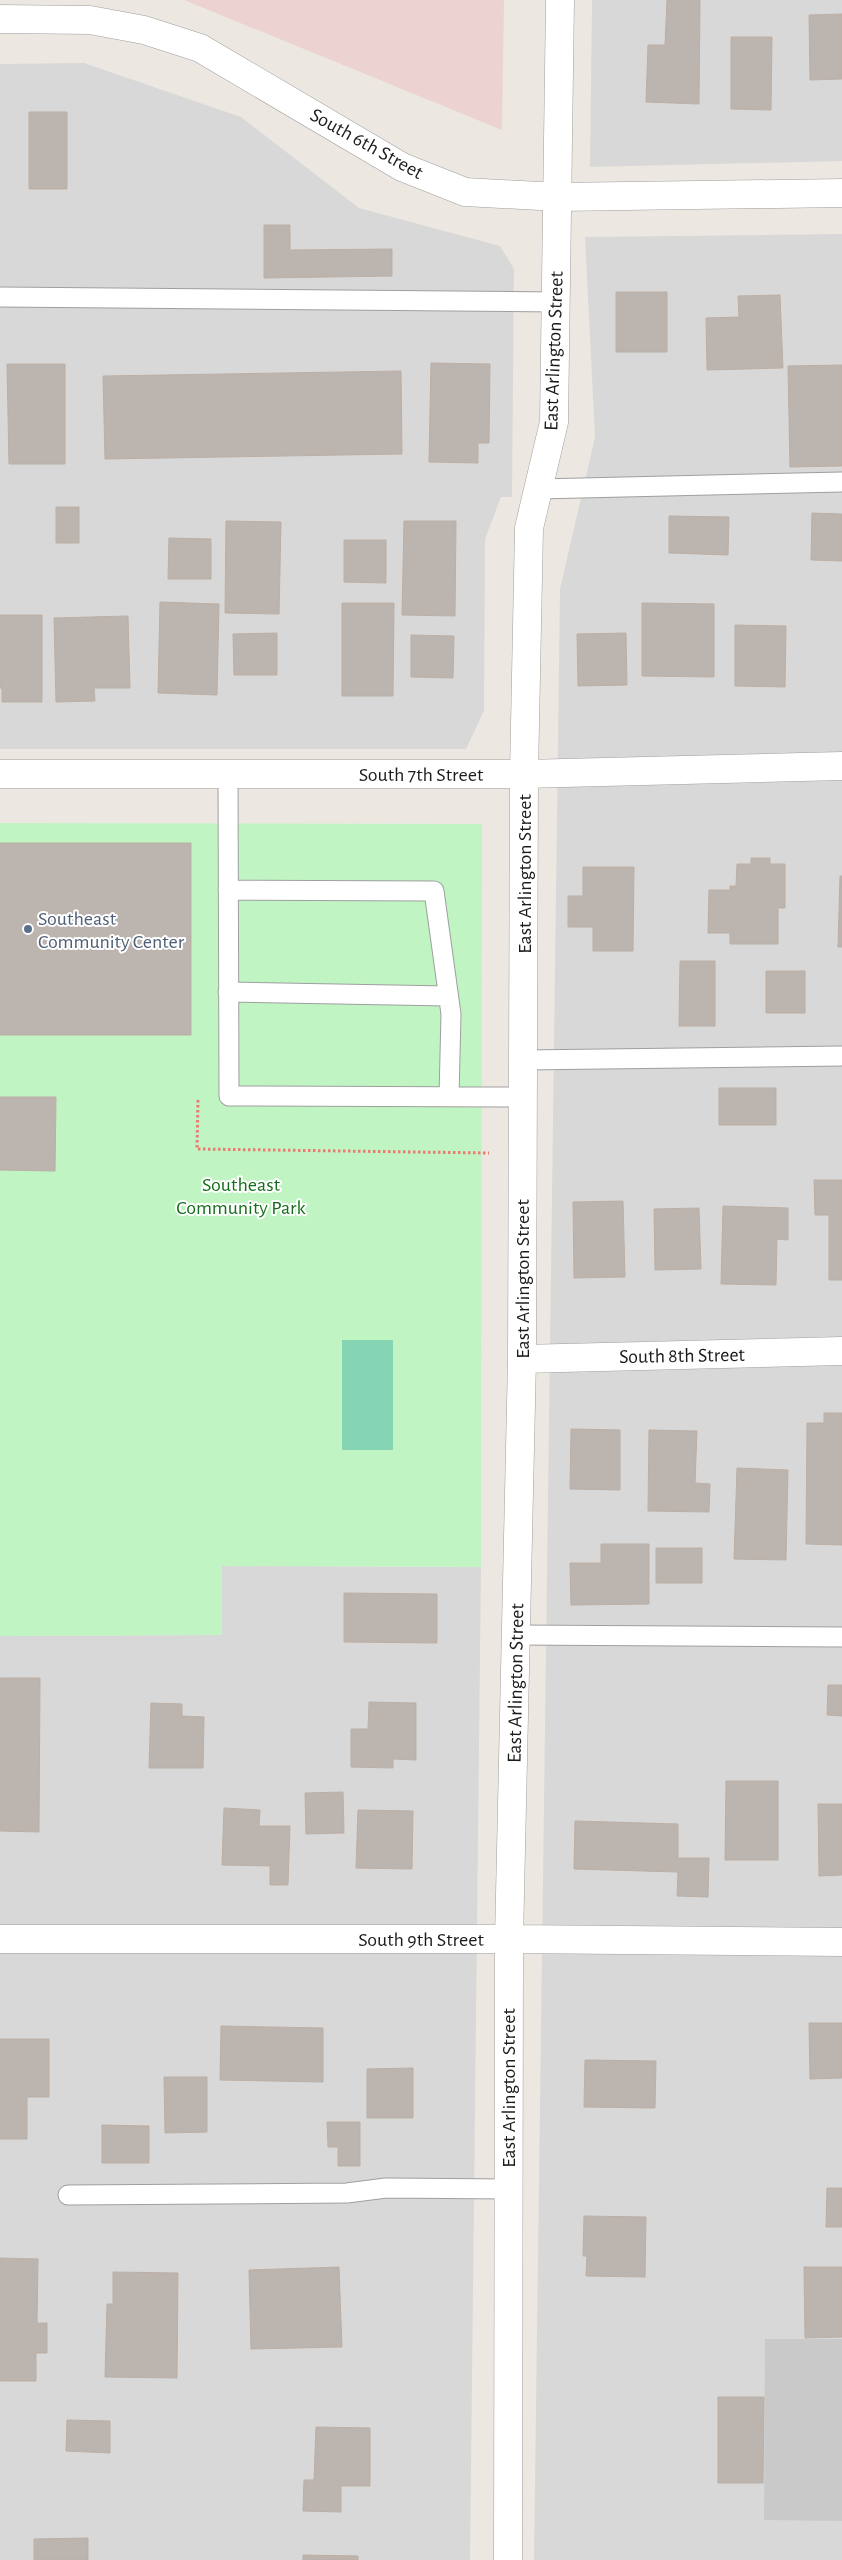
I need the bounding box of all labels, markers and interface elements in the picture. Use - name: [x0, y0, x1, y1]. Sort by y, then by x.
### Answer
- street label: South 6th Street: [307, 105, 427, 183]
- street label: East Arlington Street: [541, 270, 567, 431]
- street label: South 7th Street: [359, 765, 484, 785]
- street label: East Arlington Street: [515, 794, 535, 954]
- place label: Southeast Community Center: [38, 909, 185, 952]
- marker: Southeast Community Center: [22, 923, 34, 935]
- park label: Southeast Community Park: [176, 1175, 306, 1218]
- street label: East Arlington Street: [513, 1199, 533, 1359]
- street label: South 8th Street: [619, 1345, 746, 1367]
- street label: East Arlington Street: [505, 1602, 527, 1763]
- street label: South 9th Street: [358, 1930, 484, 1950]
- street label: East Arlington Street: [499, 2008, 519, 2168]

